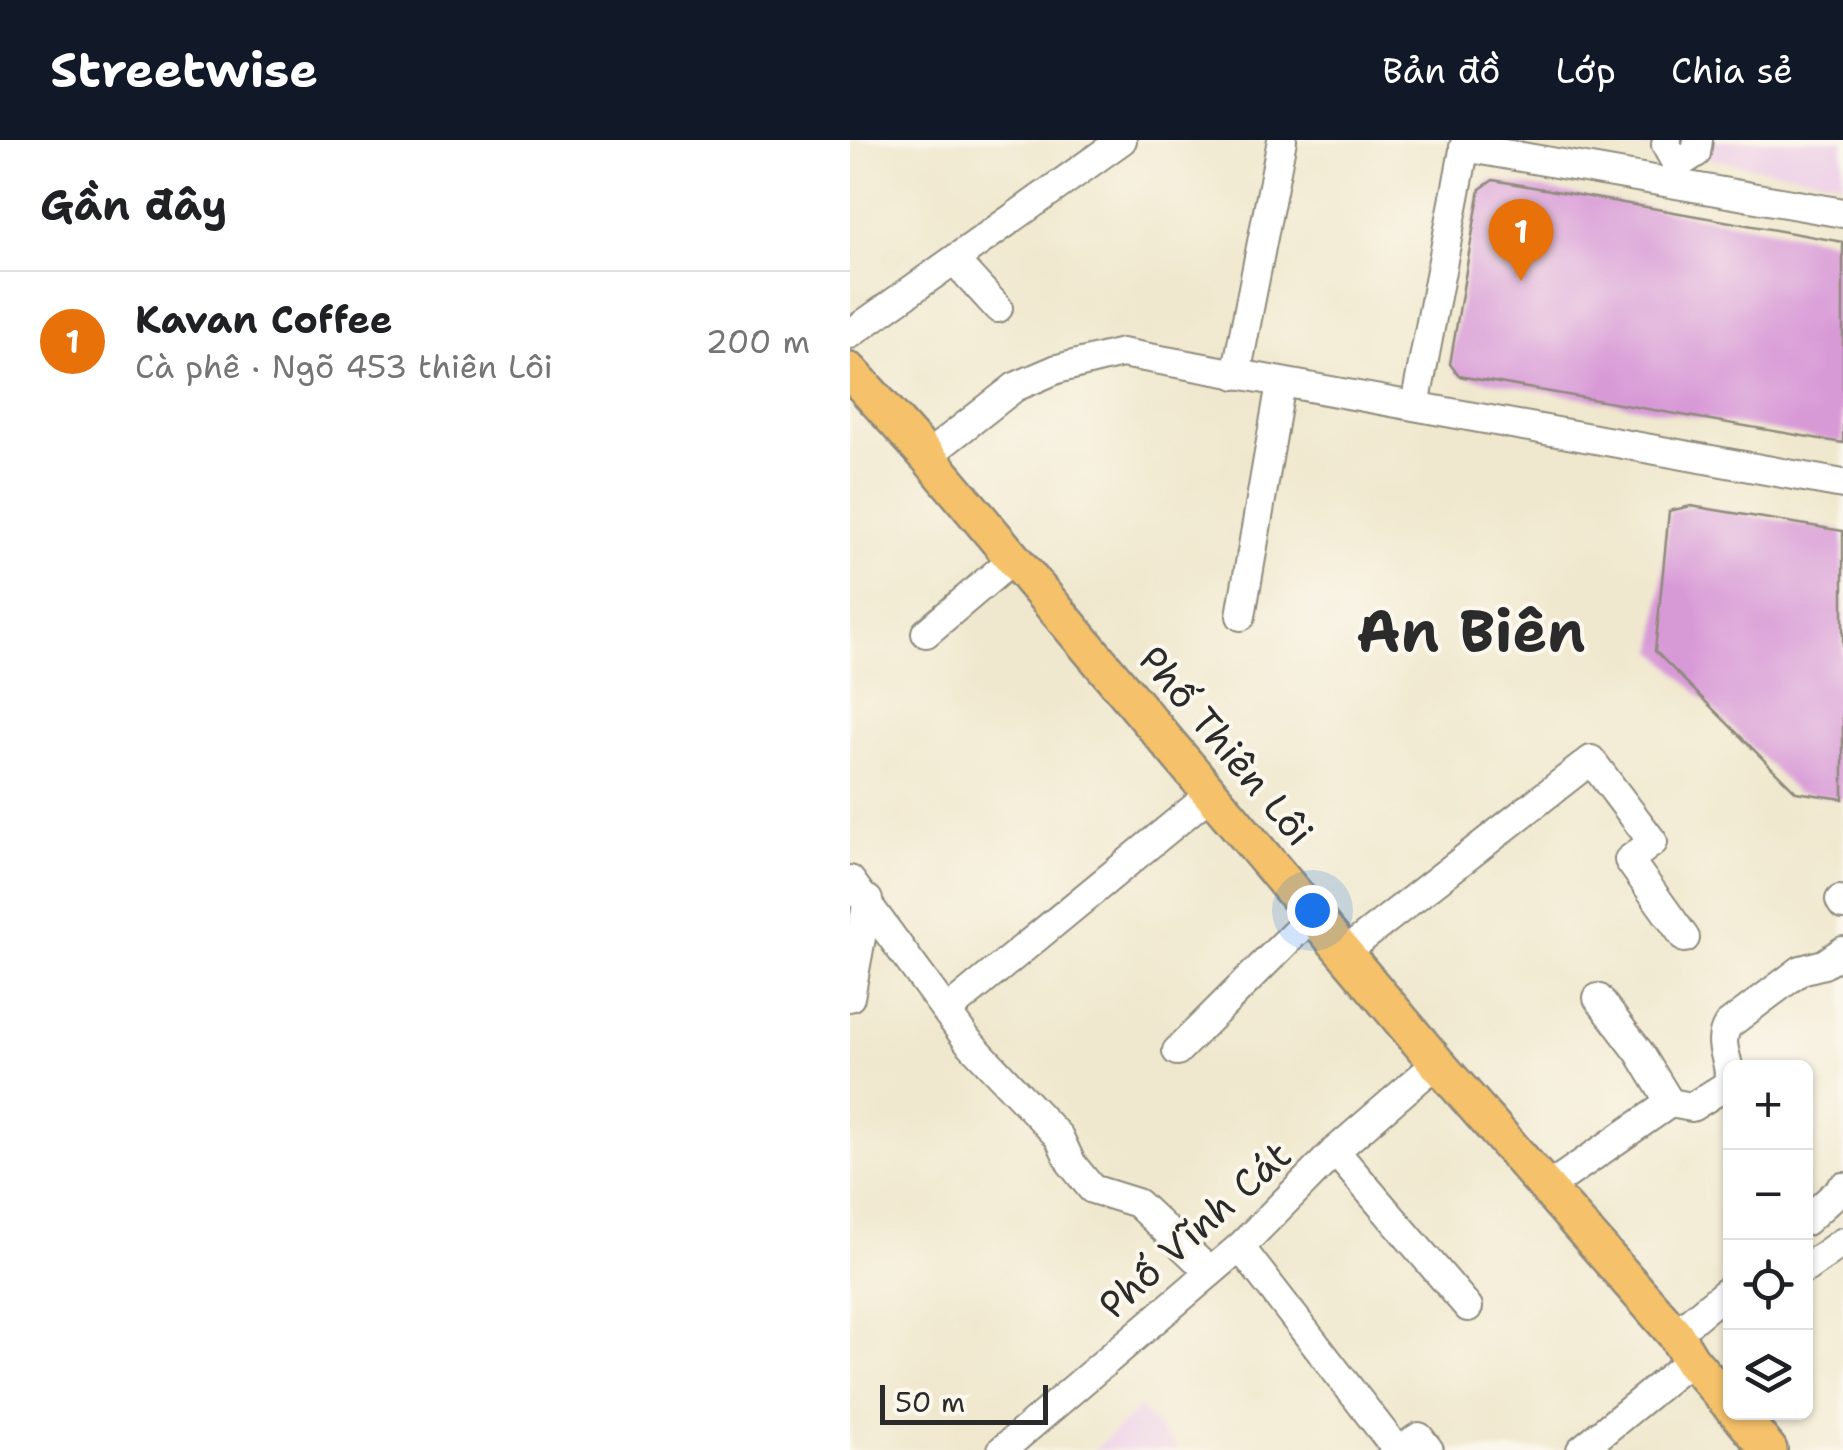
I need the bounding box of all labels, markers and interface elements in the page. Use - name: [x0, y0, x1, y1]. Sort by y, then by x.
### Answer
- text: Streetwise: [50, 38, 318, 102]
- text: Bản đồ: [1382, 47, 1501, 94]
- text: Lớp: [1556, 47, 1616, 94]
- text: Chia sẻ: [1671, 47, 1793, 94]
- text: Gần đây: [40, 177, 227, 233]
- pin: 1: [1488, 198, 1554, 281]
- text: Kavan Coffee: [135, 294, 393, 345]
- text: 1: [65, 320, 80, 363]
- text: 200 m: [706, 320, 810, 363]
- text: Cà phê · Ngõ 453 thiên Lôi: [135, 345, 553, 388]
- district label: An Biên: [1356, 592, 1586, 670]
- street label: Phố Thiên Lôi: [1128, 635, 1325, 856]
- your location: [1287, 885, 1338, 936]
- map controls: [1723, 1060, 1813, 1420]
- button: +: [1723, 1060, 1813, 1150]
- street label: Phố Vĩnh Cát: [1088, 1130, 1302, 1330]
- button: −: [1723, 1150, 1813, 1240]
- button: locate: [1723, 1240, 1813, 1330]
- button: layers: [1723, 1330, 1813, 1420]
- scale bar: [880, 1380, 1048, 1424]
- text: 50 m: [895, 1383, 965, 1421]

